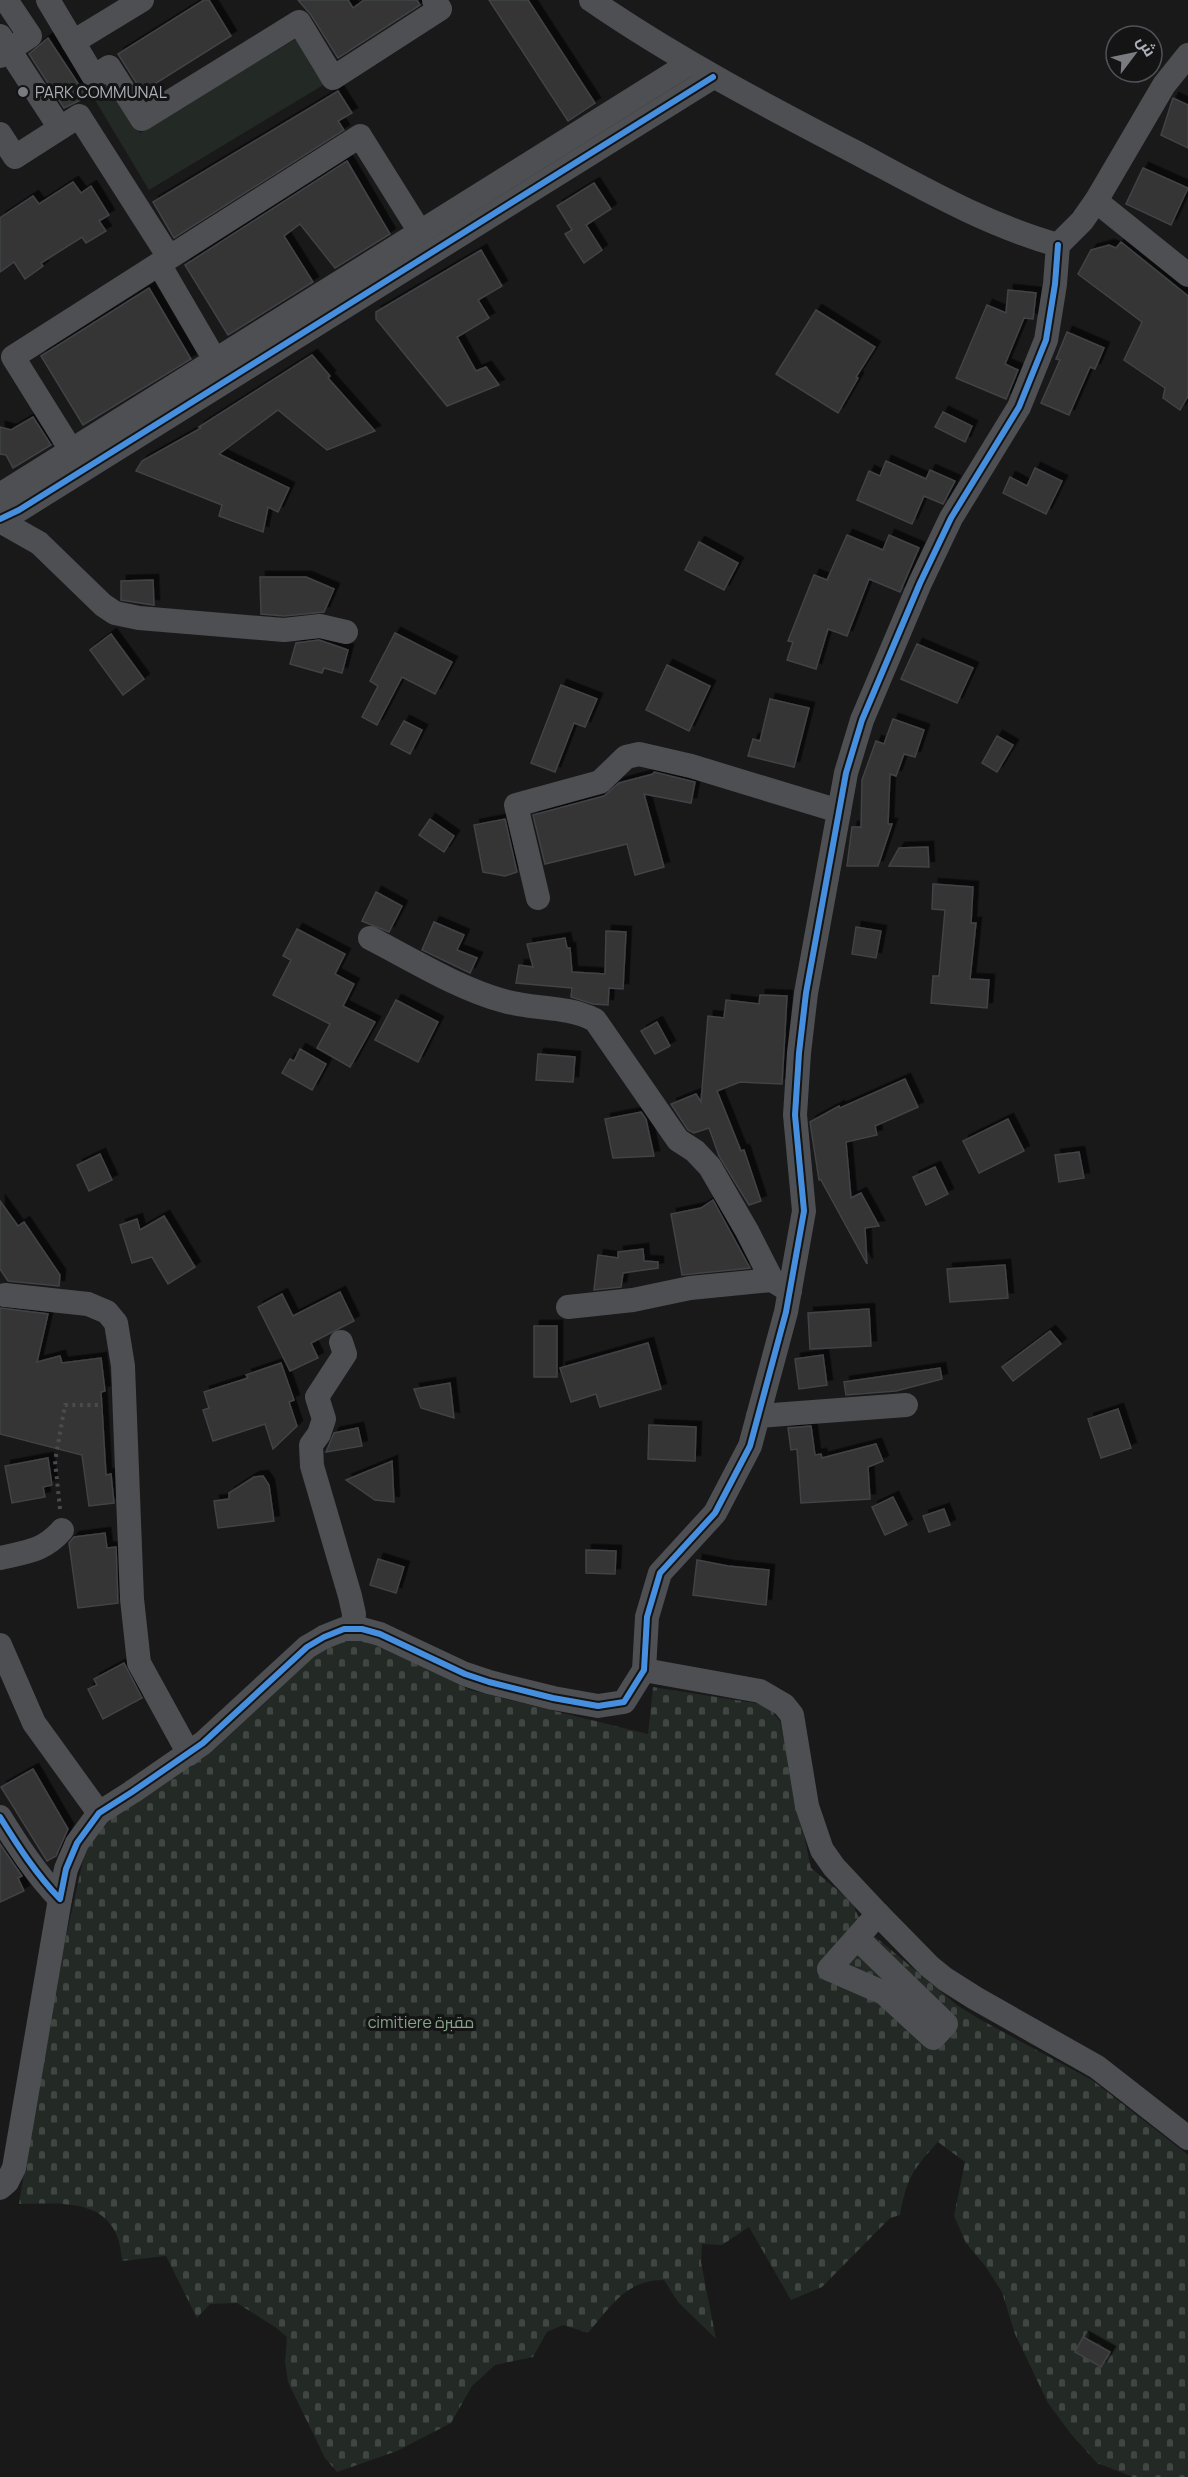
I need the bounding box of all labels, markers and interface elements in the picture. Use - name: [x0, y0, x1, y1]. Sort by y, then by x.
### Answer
- north arrow: [1104, 24, 1164, 84]
- text: ش: [1132, 32, 1161, 61]
- place label: PARK COMMUNAL: [35, 81, 167, 103]
- marker: PARK COMMUNAL: [16, 85, 30, 99]
- park label: cimitiere مقبرة: [368, 2011, 474, 2033]

